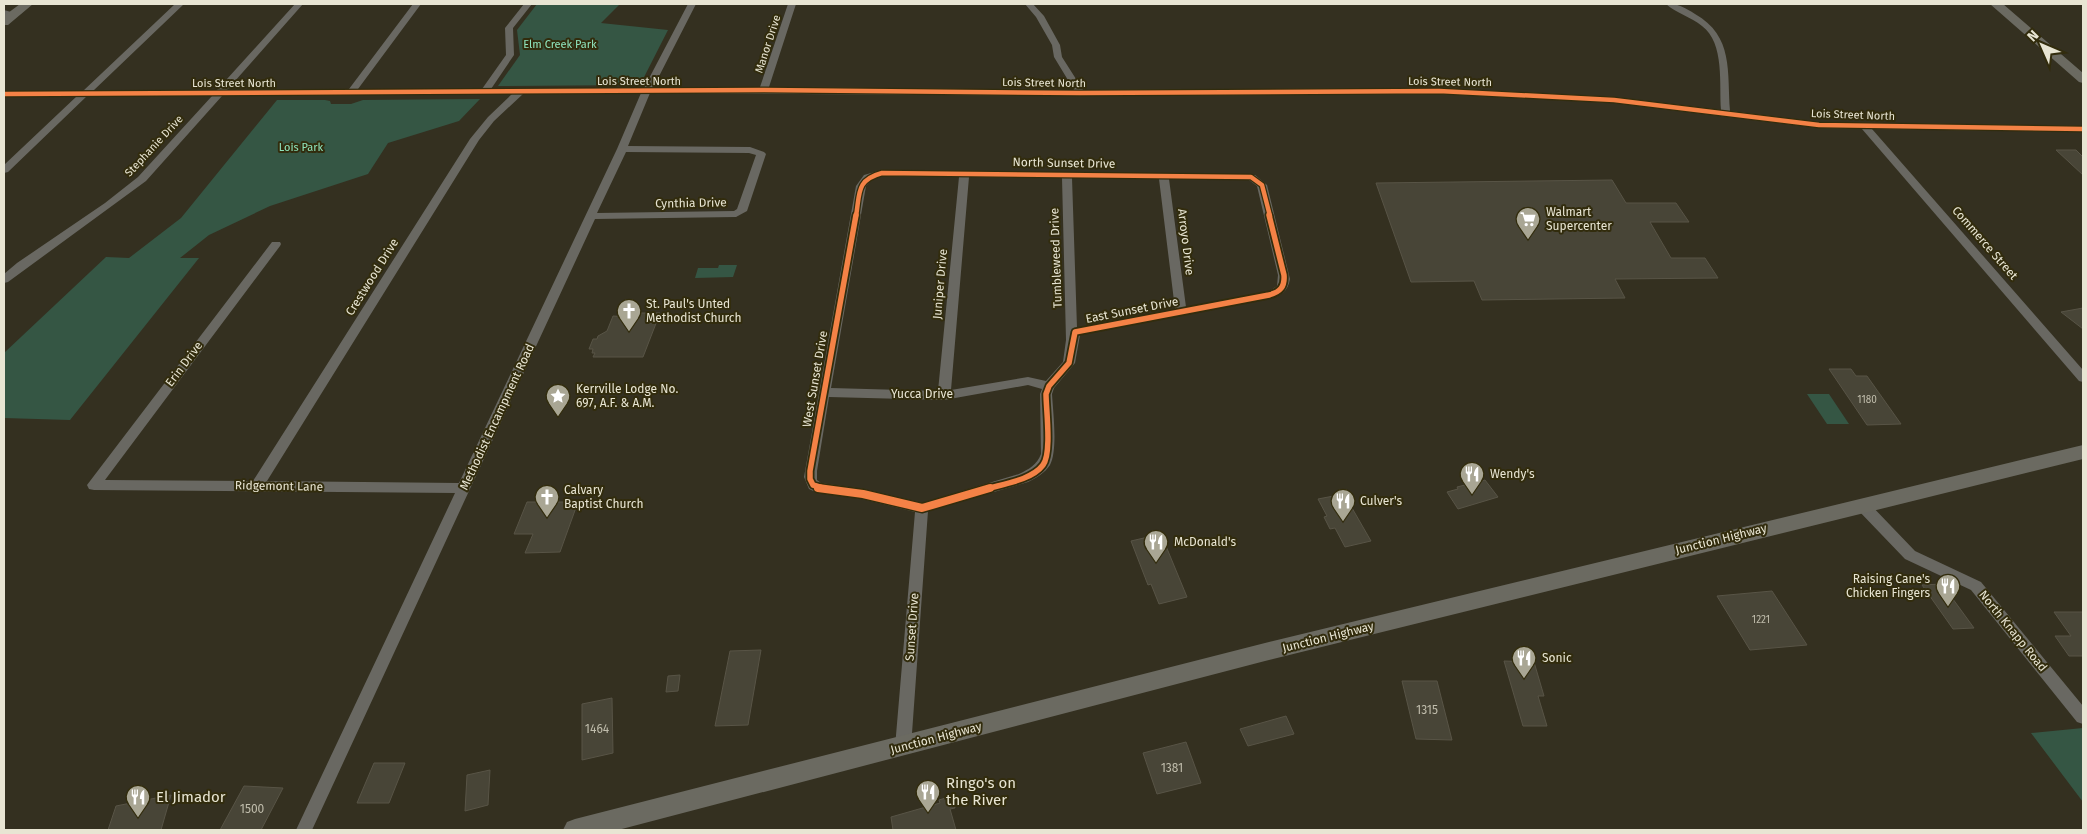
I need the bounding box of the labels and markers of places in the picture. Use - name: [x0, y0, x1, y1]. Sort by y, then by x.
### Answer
- place label: Walmart Supercenter: [1546, 205, 1612, 233]
- supermarket icon: Walmart Supercenter: [1515, 206, 1541, 240]
- place label: St. Paul's Unted Methodist Church: [646, 297, 742, 325]
- church icon: St. Paul's Unted Methodist Church: [616, 298, 642, 332]
- place label: Kerrville Lodge No. 697, A.F. & A.M.: [576, 382, 678, 410]
- place icon: Kerrville Lodge No. 697, A.F. & A.M.: [545, 383, 571, 417]
- restaurant icon: Wendy's: [1459, 461, 1485, 495]
- place label: Wendy's: [1490, 467, 1535, 481]
- place label: Calvary Baptist Church: [564, 483, 643, 511]
- church icon: Calvary Baptist Church: [534, 484, 560, 518]
- restaurant icon: Culver's: [1330, 488, 1356, 522]
- place label: Culver's: [1360, 494, 1402, 508]
- restaurant icon: McDonald's: [1143, 529, 1169, 563]
- place label: McDonald's: [1174, 535, 1236, 549]
- place label: Raising Cane's Chicken Fingers: [1846, 572, 1930, 600]
- restaurant icon: Raising Cane's Chicken Fingers: [1935, 573, 1961, 607]
- restaurant icon: Sonic: [1511, 645, 1537, 679]
- place label: Sonic: [1542, 651, 1572, 665]
- place label: Ringo's on the River: [946, 774, 1016, 809]
- restaurant icon: Ringo's on the River: [915, 779, 941, 813]
- restaurant icon: El Jimador: [125, 784, 151, 818]
- place label: El Jimador: [156, 788, 226, 806]

